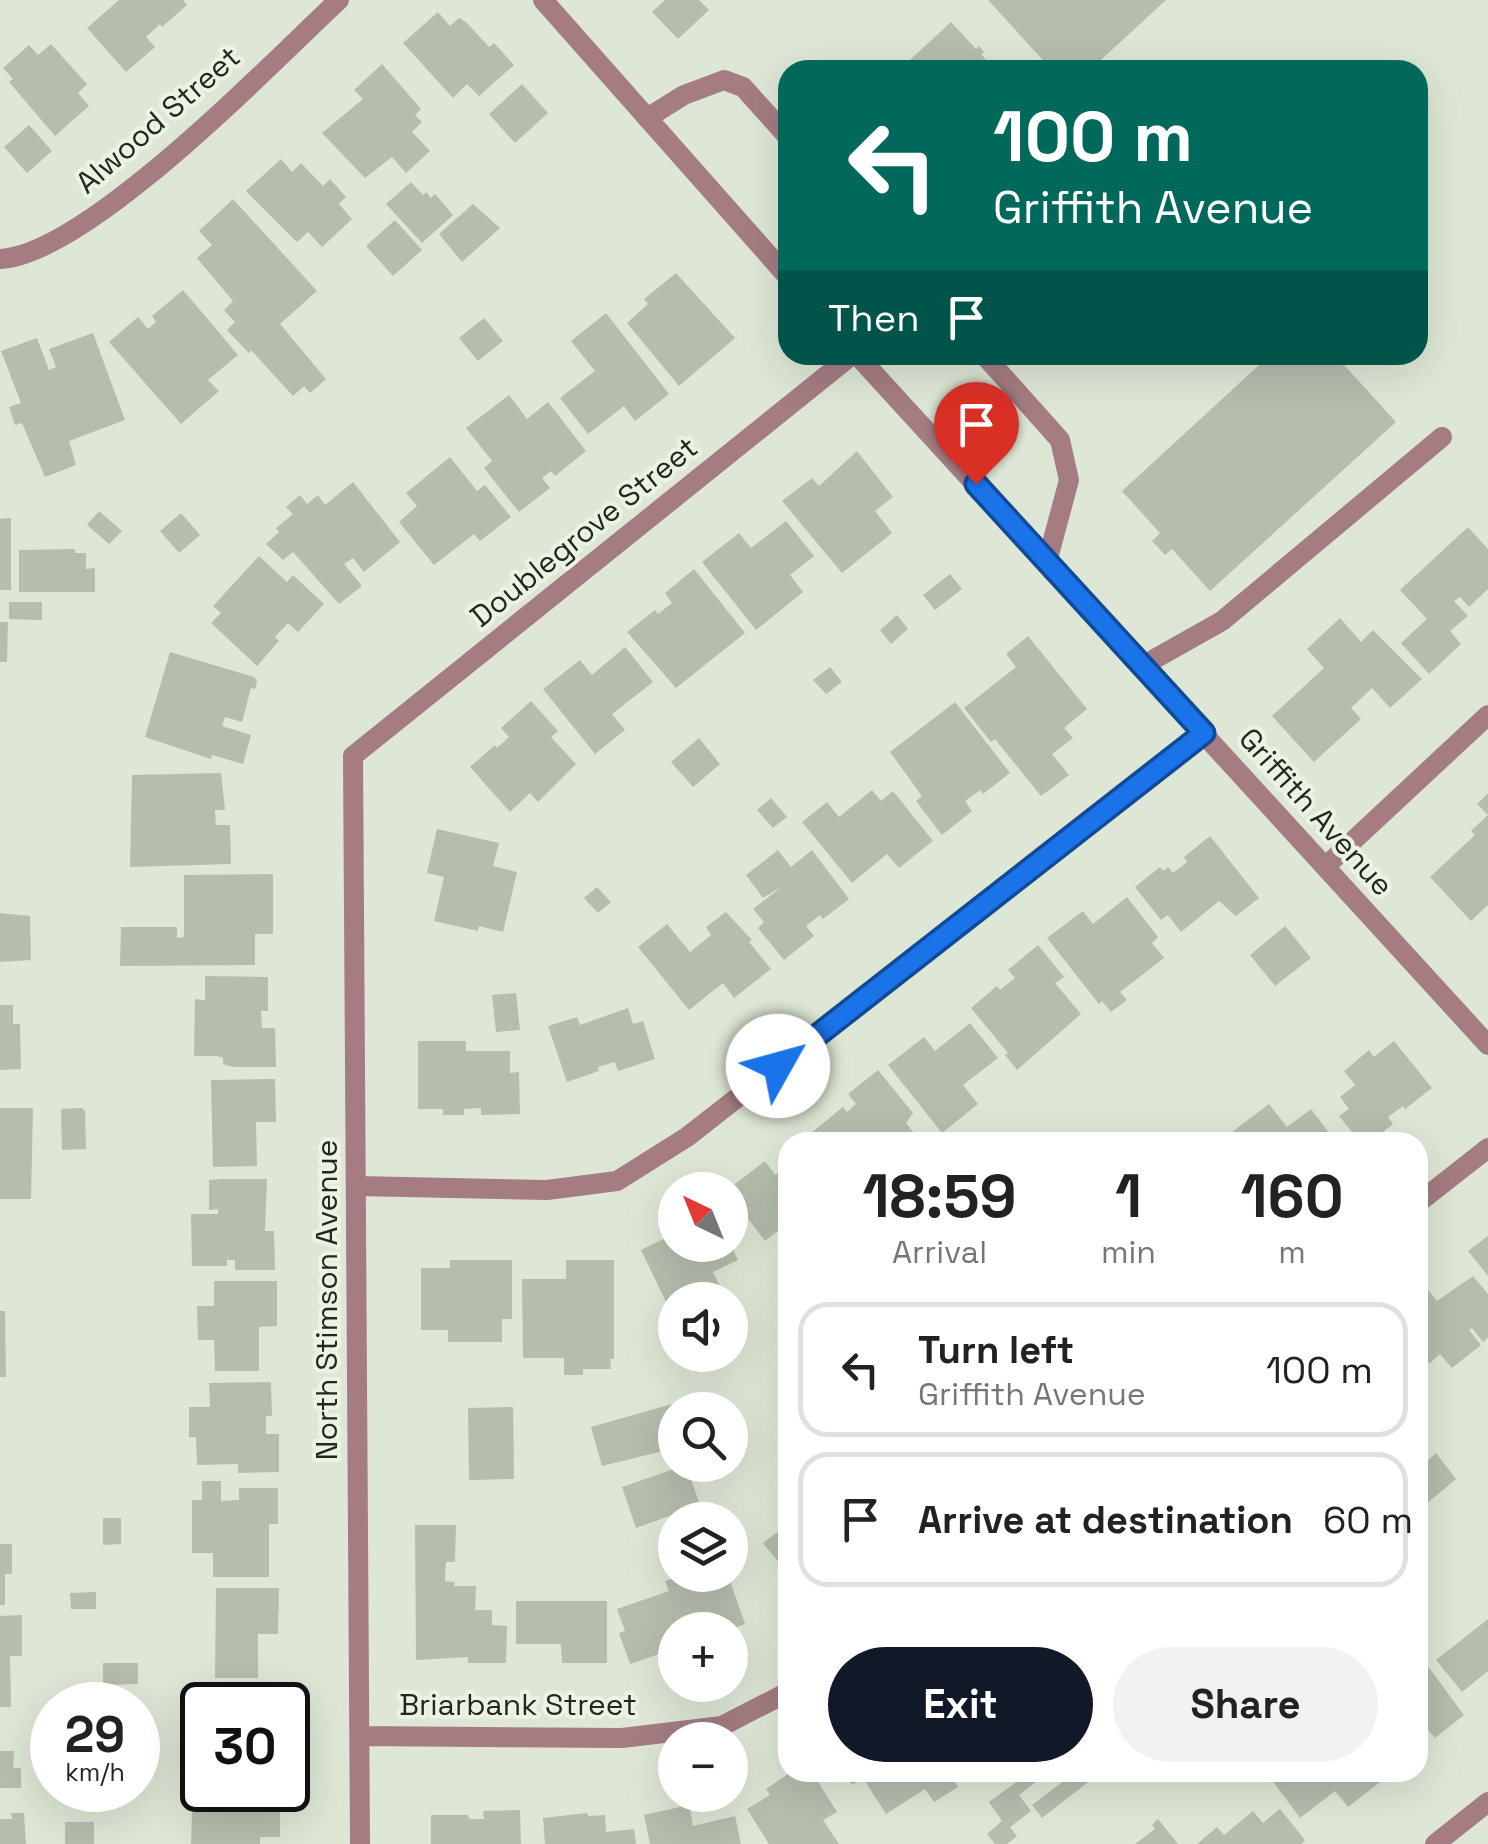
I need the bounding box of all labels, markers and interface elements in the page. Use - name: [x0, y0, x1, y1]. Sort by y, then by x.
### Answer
- street label: Alwood Street: [67, 37, 248, 202]
- text: 100 m: [993, 92, 1193, 181]
- icon: left: [828, 100, 958, 230]
- text: Griffith Avenue: [993, 179, 1313, 236]
- icon: arrive: [939, 290, 994, 345]
- text: Then: [828, 294, 919, 342]
- pin: [934, 382, 1019, 485]
- icon: arrive: [949, 397, 1004, 452]
- street label: Doublegrove Street: [462, 428, 705, 635]
- street label: Griffith Avenue: [1230, 719, 1402, 904]
- position arrow: [726, 1014, 830, 1118]
- street label: North Stimson Avenue: [307, 1140, 346, 1461]
- text: 18:59: [862, 1158, 1017, 1235]
- text: 1: [1115, 1158, 1142, 1235]
- text: 160: [1240, 1158, 1344, 1235]
- north arrow: [658, 1172, 748, 1262]
- map controls: [658, 1172, 748, 1812]
- text: Arrival: [892, 1232, 987, 1272]
- text: min: [1101, 1232, 1156, 1272]
- text: m: [1278, 1232, 1306, 1272]
- button: sound: [658, 1282, 748, 1372]
- text: Turn left: [918, 1326, 1074, 1374]
- icon: left: [833, 1342, 888, 1397]
- text: 100 m: [1266, 1346, 1373, 1394]
- text: Griffith Avenue: [918, 1374, 1146, 1414]
- button: search: [658, 1392, 748, 1482]
- icon: arrive: [833, 1492, 888, 1547]
- text: Arrive at destination: [918, 1496, 1293, 1544]
- text: 60 m: [1323, 1496, 1413, 1544]
- button: layers: [658, 1502, 748, 1592]
- button: +: [658, 1612, 748, 1702]
- button: Exit: [828, 1647, 1093, 1762]
- button: Share: [1113, 1647, 1378, 1762]
- speed limit sign: 30: [180, 1682, 310, 1812]
- street label: Briarbank Street: [399, 1685, 637, 1724]
- text: 29: [65, 1703, 125, 1767]
- button: −: [658, 1722, 748, 1812]
- text: km/h: [65, 1756, 125, 1788]

